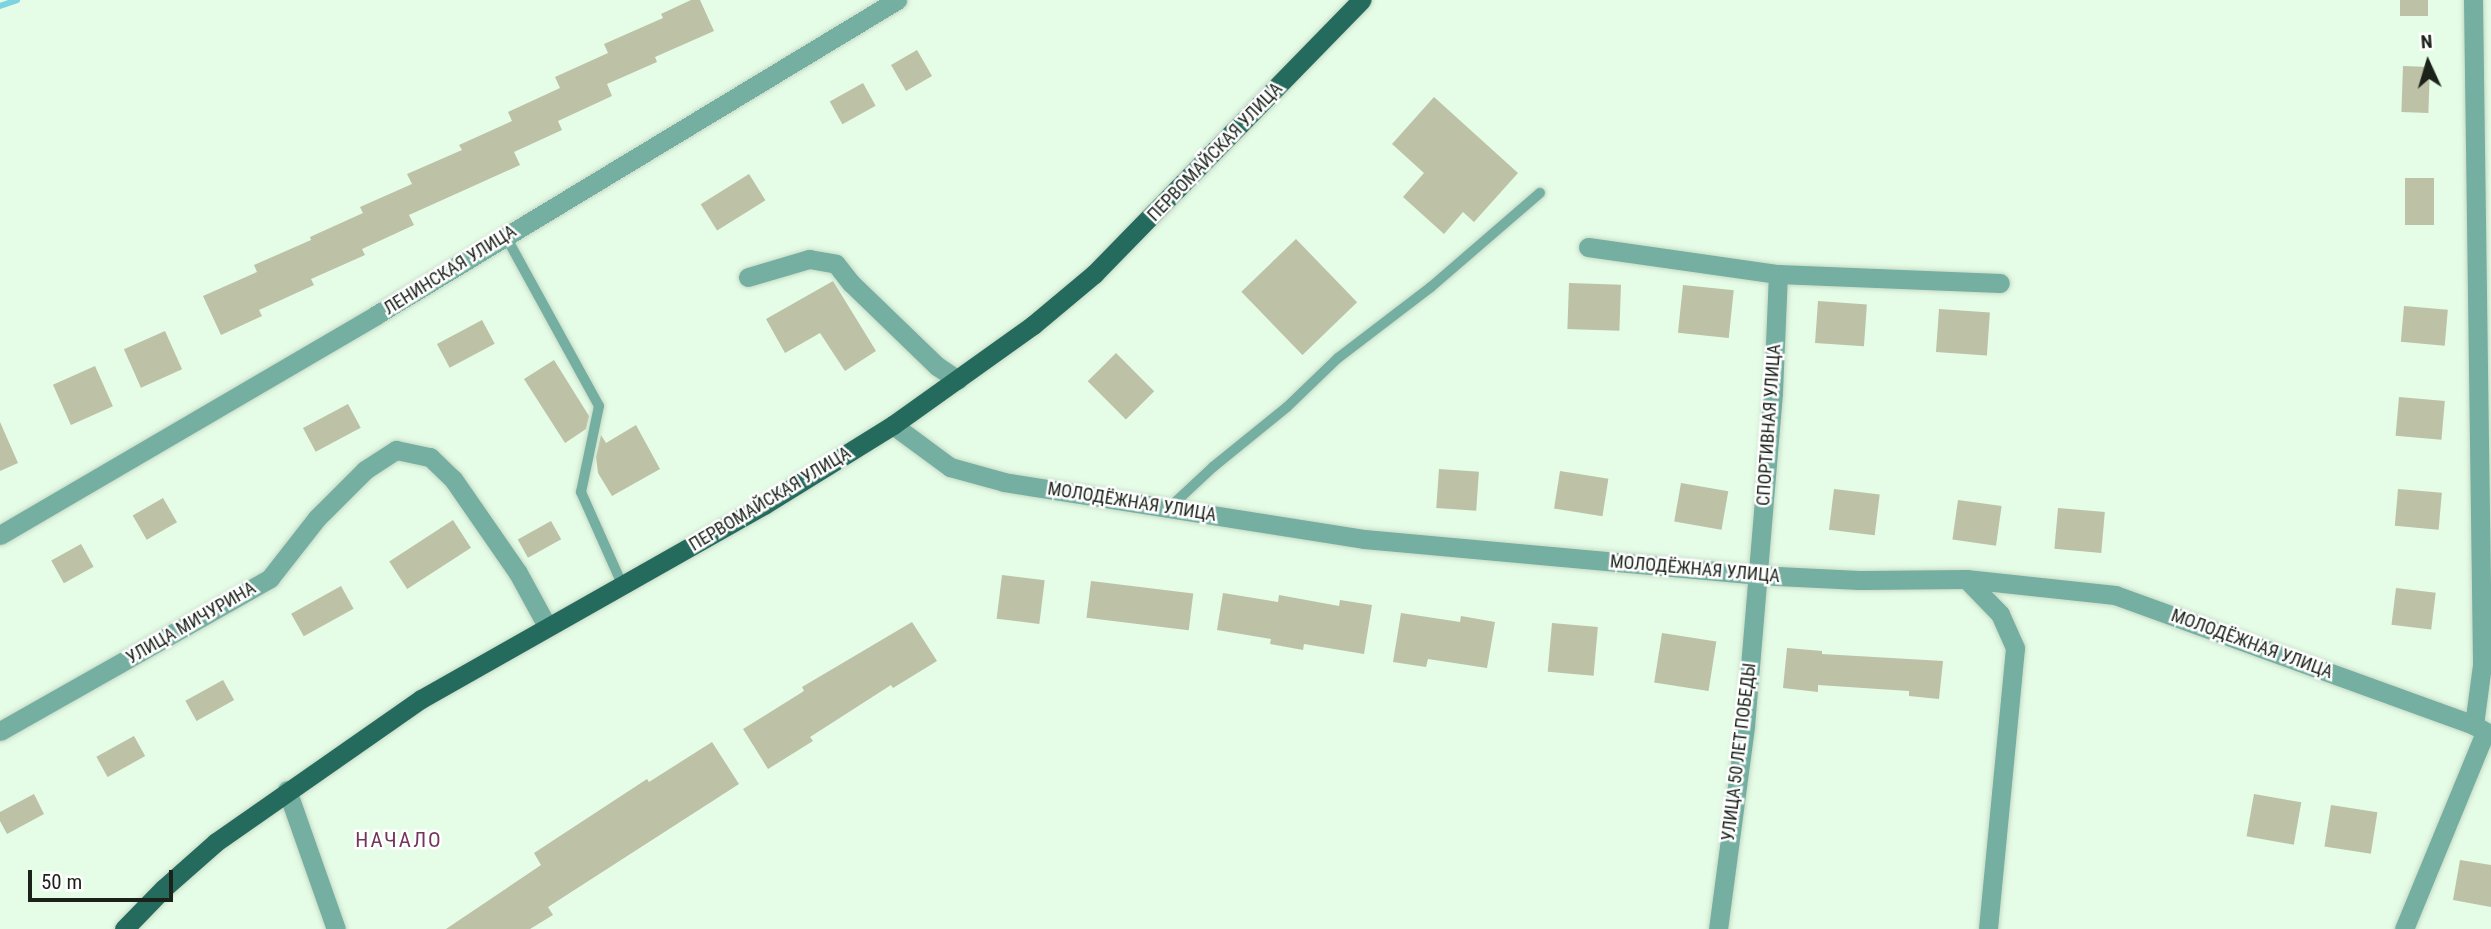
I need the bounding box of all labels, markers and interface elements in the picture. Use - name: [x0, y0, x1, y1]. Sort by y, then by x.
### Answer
- north arrow: [2393, 28, 2463, 98]
- text: N: [2420, 30, 2433, 53]
- street label: ПЕРВОМАЙСКАЯ УЛИЦА: [1143, 78, 1287, 226]
- street label: ЛЕНИНСКАЯ УЛИЦА: [380, 221, 520, 319]
- street label: СПОРТИВНАЯ УЛИЦА: [1753, 343, 1785, 507]
- street label: ПЕРВОМАЙСКАЯ УЛИЦА: [685, 442, 855, 556]
- street label: МОЛОДЁЖНАЯ УЛИЦА: [1046, 478, 1218, 526]
- street label: МОЛОДЁЖНАЯ УЛИЦА: [1609, 551, 1781, 587]
- street label: УЛИЦА МИЧУРИНА: [122, 577, 260, 669]
- street label: МОЛОДЁЖНАЯ УЛИЦА: [2168, 605, 2336, 683]
- street label: УЛИЦА 50 ЛЕТ ПОБЕДЫ: [1717, 661, 1761, 843]
- district label: НАЧАЛО: [356, 827, 442, 853]
- scale bar: [32, 856, 177, 900]
- text: 50 m: [41, 870, 82, 894]

